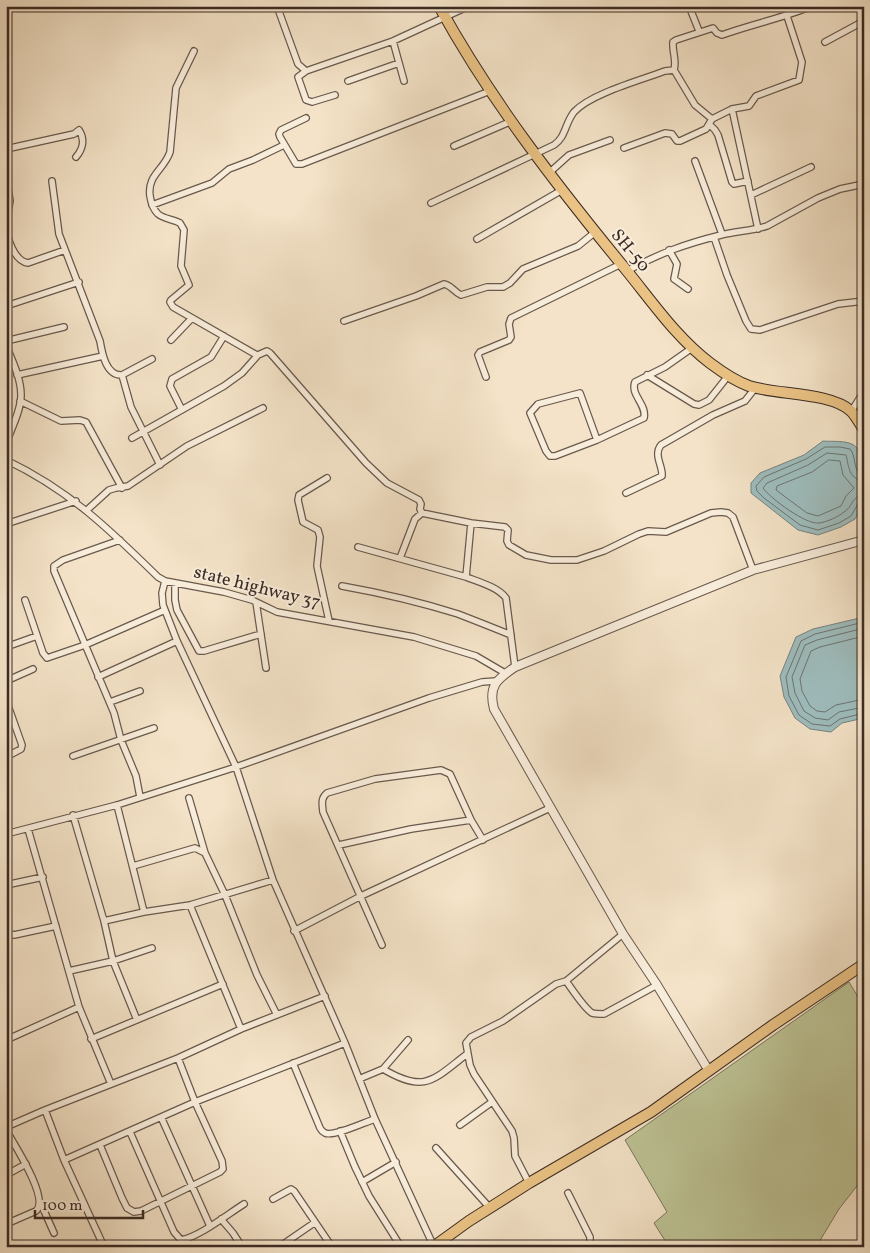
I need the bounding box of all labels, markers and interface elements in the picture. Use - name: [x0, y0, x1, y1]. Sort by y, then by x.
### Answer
- street label: SH-50: [604, 224, 656, 278]
- street label: state highway 37: [191, 560, 323, 616]
- scale bar: [35, 1188, 142, 1220]
- text: 100 m: [42, 1196, 82, 1217]

